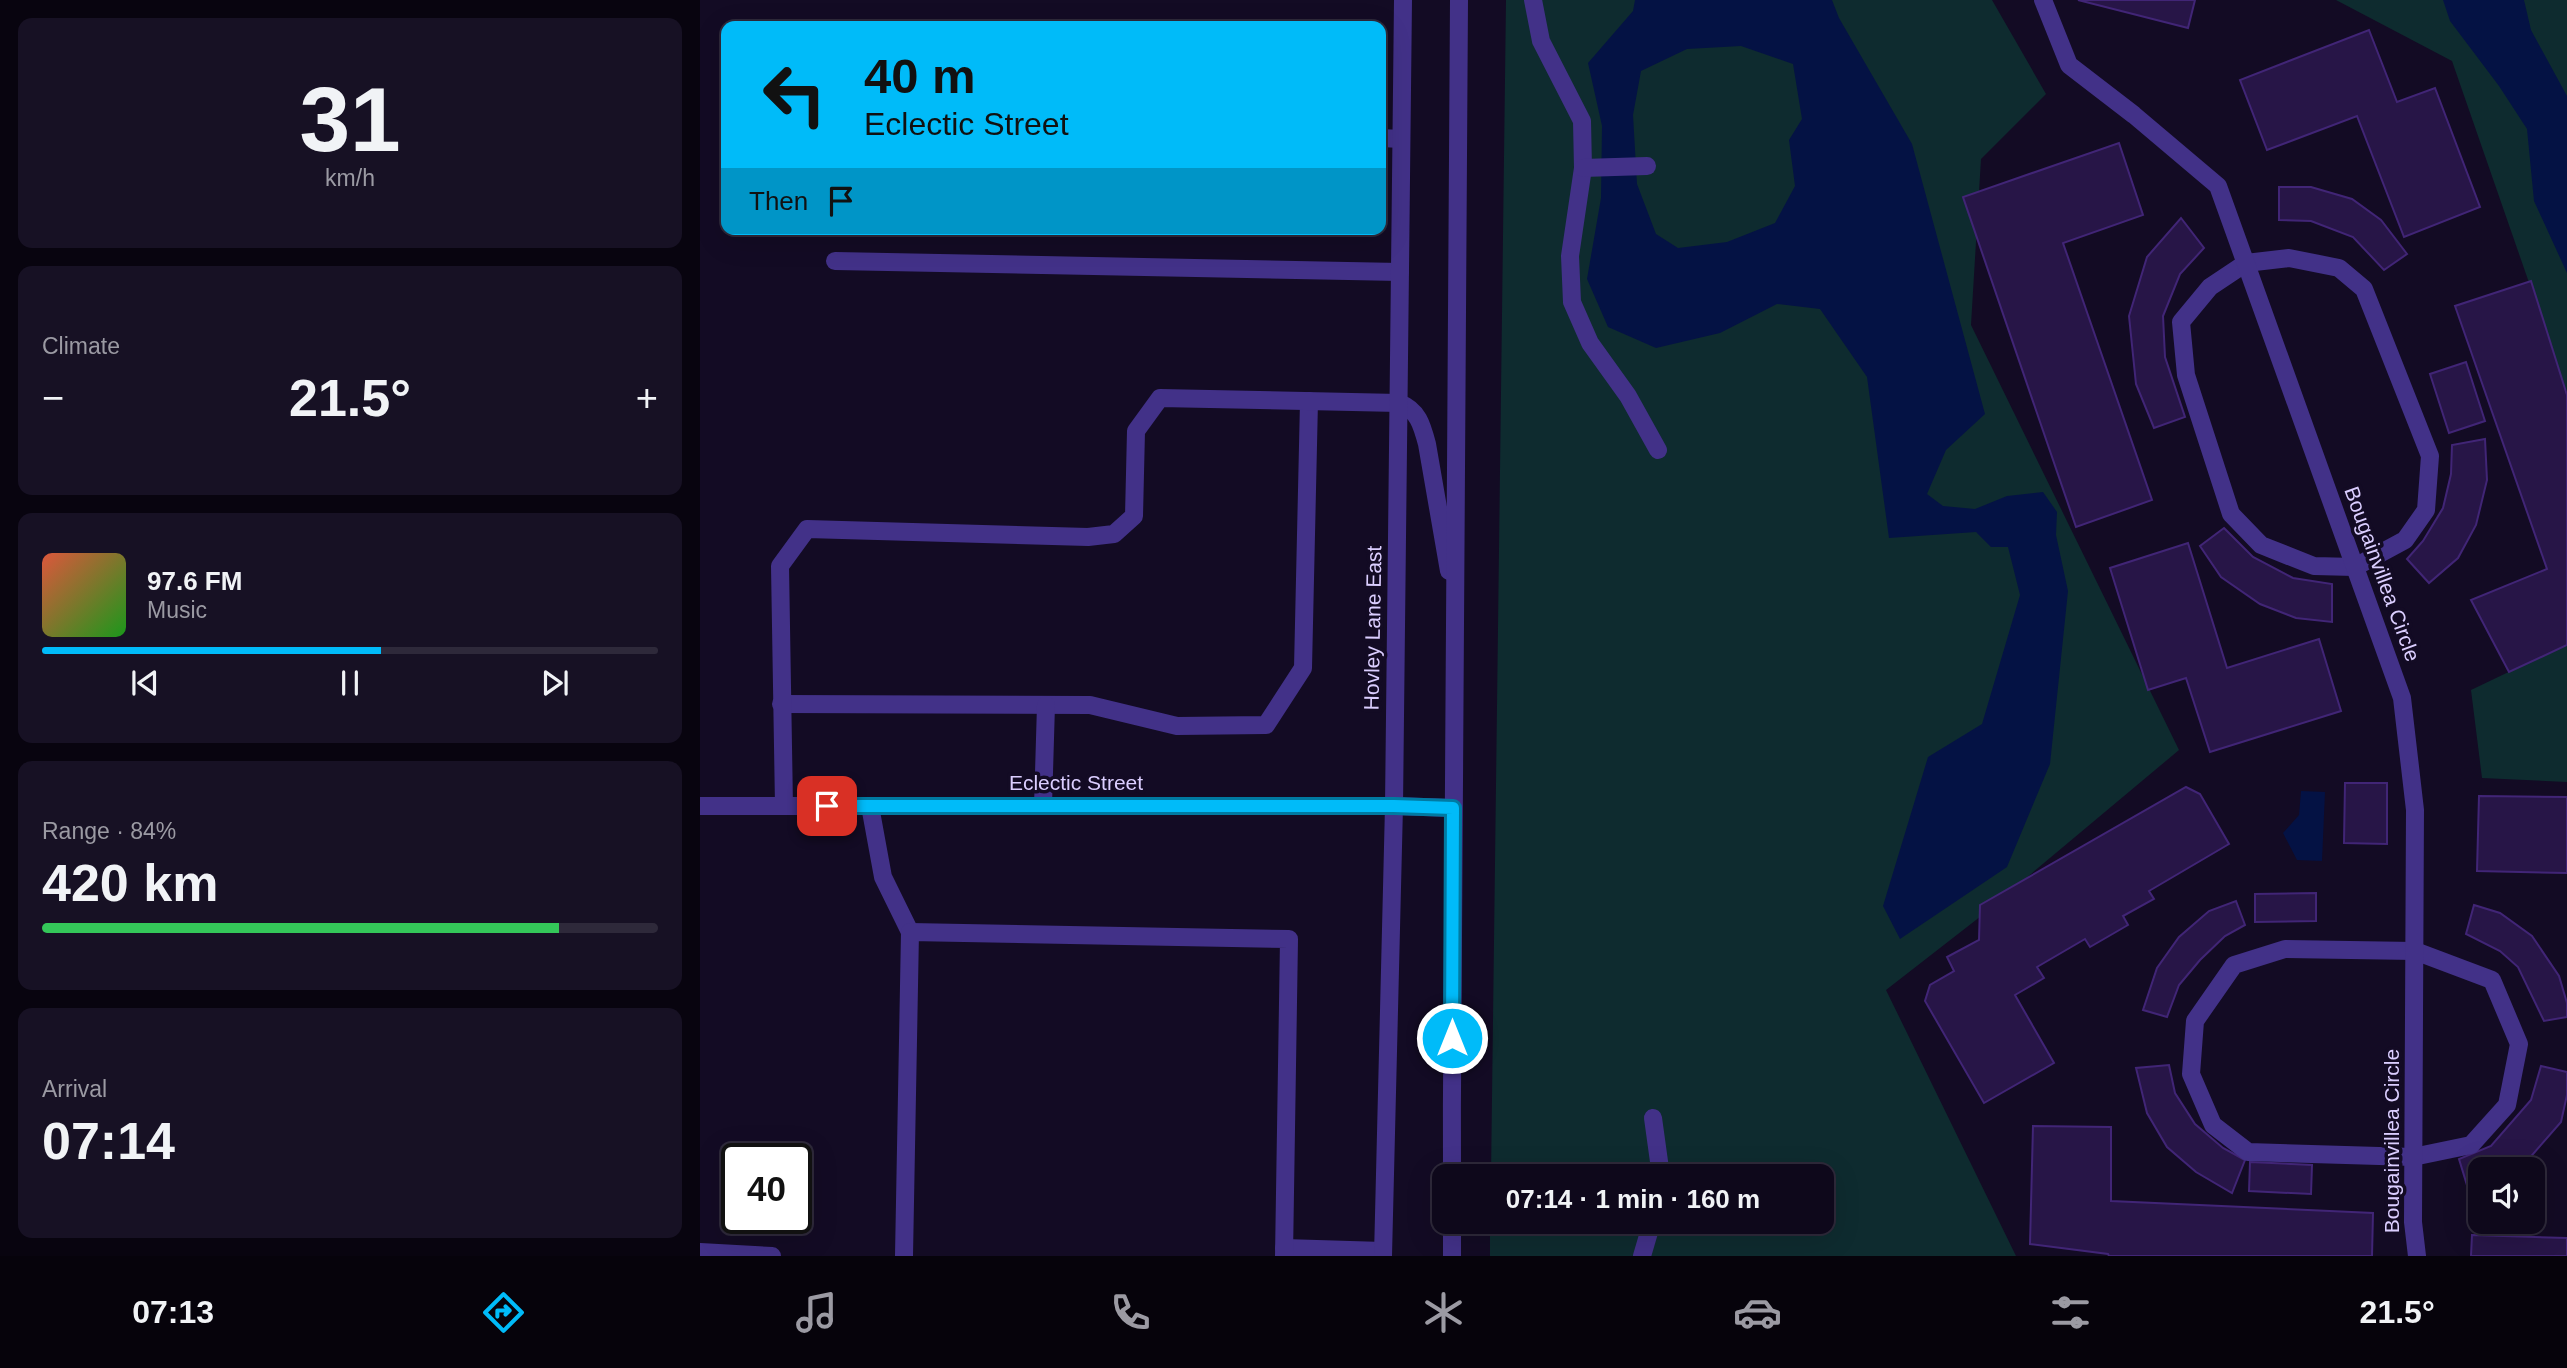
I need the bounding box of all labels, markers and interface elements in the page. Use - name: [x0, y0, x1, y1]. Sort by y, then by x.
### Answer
- icon: left: [749, 49, 840, 140]
- text: 40 m: [864, 49, 976, 103]
- text: 31: [299, 69, 401, 170]
- text: Eclectic Street: [864, 106, 1069, 142]
- text: km/h: [325, 165, 375, 191]
- icon: arrive: [822, 182, 860, 220]
- text: Then: [749, 186, 808, 216]
- text: Climate: [42, 333, 120, 359]
- text: 21.5°: [289, 369, 411, 427]
- text: −: [42, 377, 64, 419]
- text: +: [636, 377, 658, 419]
- street label: Bougainvillea Circle: [2340, 483, 2425, 664]
- street label: Hovley Lane East: [1360, 545, 1385, 710]
- text: 97.6 FM: [147, 566, 242, 596]
- text: Music: [147, 597, 207, 623]
- icon: previous: [126, 664, 164, 702]
- icon: pause: [331, 664, 369, 702]
- icon: next: [536, 664, 574, 702]
- street label: Eclectic Street: [1009, 771, 1143, 794]
- pin: [797, 776, 857, 836]
- icon: arrive: [808, 787, 846, 825]
- text: Range · 84%: [42, 818, 176, 844]
- text: 420 km: [42, 854, 218, 912]
- position arrow: [1415, 1001, 1489, 1075]
- street label: Bougainvillea Circle: [2380, 1049, 2403, 1233]
- text: Arrival: [42, 1076, 107, 1102]
- text: 07:14: [42, 1112, 175, 1170]
- speed limit sign: 40: [721, 1143, 812, 1234]
- map controls: [2468, 1157, 2545, 1234]
- button: sound: [2468, 1157, 2545, 1234]
- text: 07:14 · 1 min · 160 m: [1506, 1184, 1760, 1214]
- icon: directions: [479, 1288, 528, 1337]
- icon: music: [792, 1288, 841, 1337]
- icon: phone: [1106, 1288, 1155, 1337]
- icon: climate: [1419, 1288, 1468, 1337]
- icon: car: [1733, 1288, 1782, 1337]
- icon: filters: [2046, 1288, 2095, 1337]
- text: 07:13: [132, 1294, 214, 1330]
- text: 21.5°: [2360, 1294, 2435, 1330]

